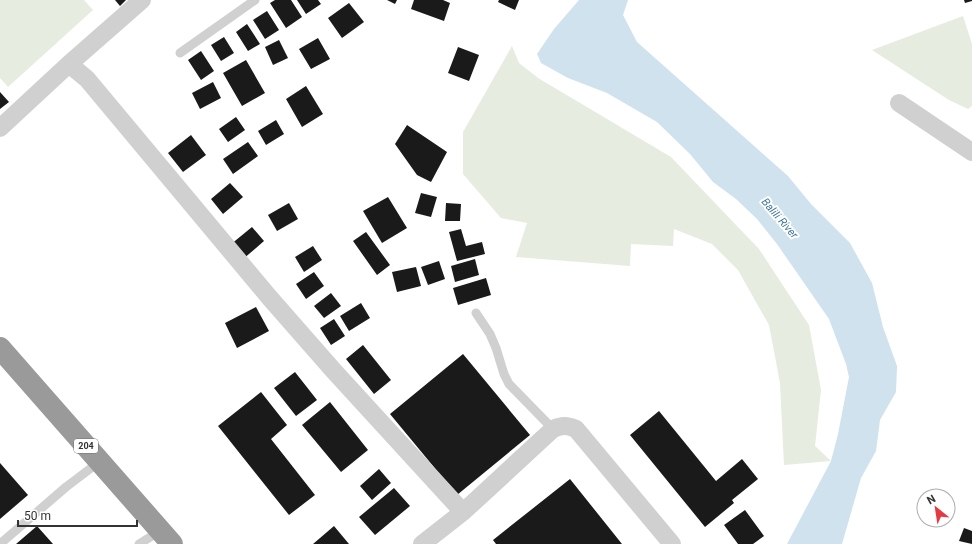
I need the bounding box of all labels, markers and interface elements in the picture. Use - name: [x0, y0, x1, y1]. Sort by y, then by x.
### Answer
- water label: Balili River: [759, 196, 801, 241]
- road number: 204: [74, 439, 98, 453]
- north arrow: [916, 488, 956, 528]
- text: N: [925, 492, 938, 507]
- scale bar: [18, 502, 137, 528]
- text: 50 m: [24, 509, 51, 523]

